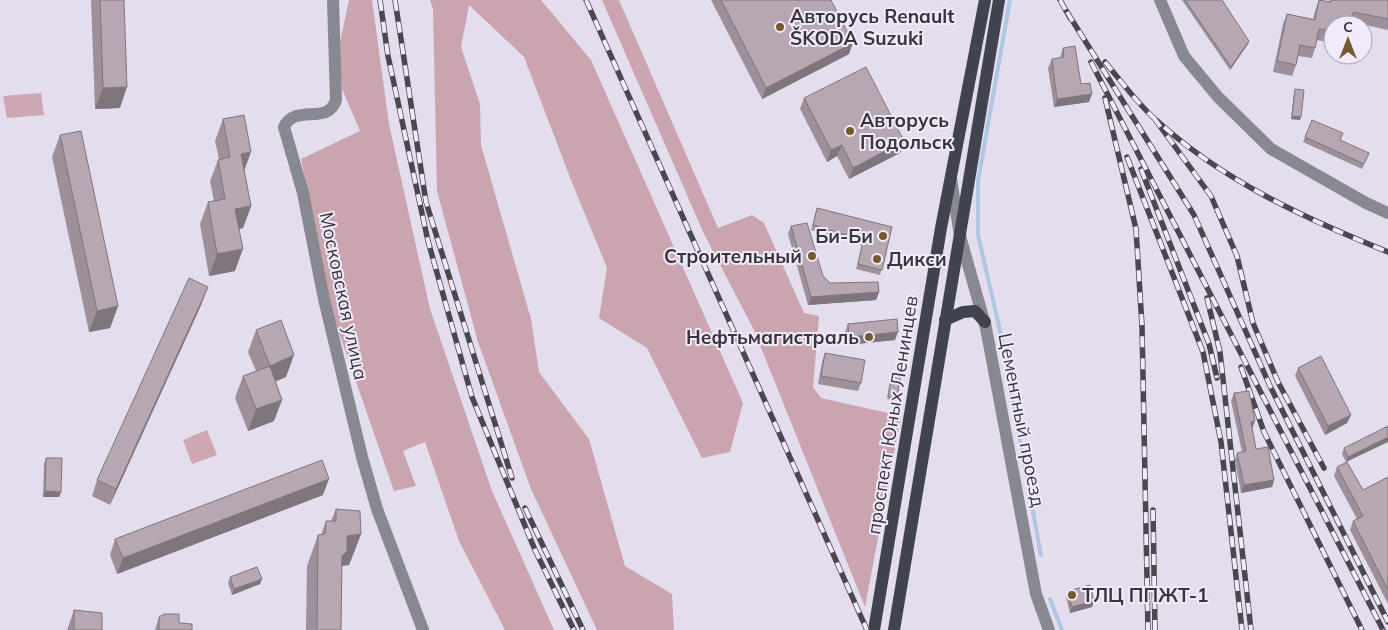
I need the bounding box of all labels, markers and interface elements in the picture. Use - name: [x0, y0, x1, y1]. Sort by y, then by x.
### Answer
- place label: Авторусь Renault ŠKODA Suzuki: [790, 4, 954, 50]
- north arrow: [1323, 15, 1373, 65]
- text: С: [1343, 18, 1353, 36]
- marker: Авторусь Renault ŠKODA Suzuki: [774, 21, 786, 33]
- place label: Авторусь Подольск: [860, 108, 953, 154]
- marker: Авторусь Подольск: [844, 125, 856, 137]
- street label: Московская улица: [314, 210, 374, 382]
- place label: Би-Би: [815, 224, 873, 248]
- marker: Би-Би: [877, 230, 889, 242]
- place label: Строительный: [664, 244, 802, 268]
- place label: Дикси: [887, 247, 947, 271]
- marker: Строительный: [806, 250, 818, 262]
- marker: Дикси: [871, 253, 883, 265]
- street label: проспект Юных Ленинцев: [861, 294, 923, 536]
- place label: Нефтьмагистраль: [686, 325, 859, 349]
- marker: Нефтьмагистраль: [863, 331, 875, 343]
- street label: Цементный проезд: [993, 331, 1051, 509]
- place label: ТЛЦ ППЖТ-1: [1082, 583, 1209, 607]
- marker: ТЛЦ ППЖТ-1: [1066, 589, 1078, 601]

